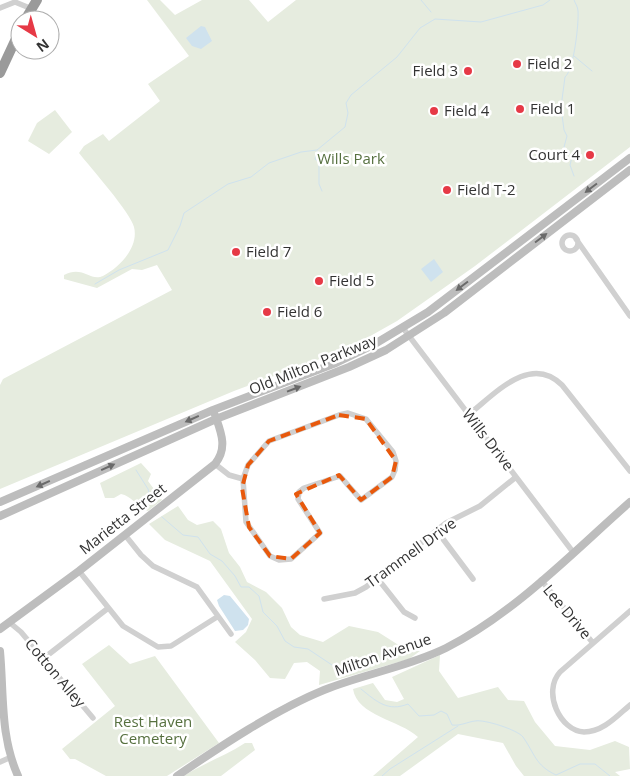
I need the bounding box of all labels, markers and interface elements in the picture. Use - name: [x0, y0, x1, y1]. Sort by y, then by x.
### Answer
- north arrow: [10, 10, 60, 60]
- text: N: [33, 35, 53, 57]
- place label: Field 2: [527, 53, 572, 73]
- marker: Field 2: [511, 58, 523, 70]
- place label: Field 3: [413, 60, 458, 80]
- marker: Field 3: [462, 65, 474, 77]
- place label: Field 1: [530, 98, 575, 118]
- place label: Field 4: [444, 100, 490, 120]
- marker: Field 1: [514, 103, 526, 115]
- marker: Field 4: [428, 105, 440, 117]
- place label: Court 4: [528, 144, 580, 164]
- park label: Wills Park: [317, 148, 385, 168]
- marker: Court 4: [584, 149, 596, 161]
- place label: Field T-2: [457, 179, 515, 199]
- one-way arrow: [584, 183, 598, 193]
- marker: Field T-2: [441, 184, 453, 196]
- one-way arrow: [534, 233, 547, 244]
- place label: Field 7: [246, 241, 291, 261]
- marker: Field 7: [230, 246, 242, 258]
- place label: Field 5: [329, 270, 374, 290]
- marker: Field 5: [313, 275, 325, 287]
- one-way arrow: [456, 281, 469, 292]
- place label: Field 6: [277, 301, 322, 321]
- marker: Field 6: [261, 306, 273, 318]
- street label: Old Milton Parkway: [246, 329, 380, 399]
- one-way arrow: [287, 384, 302, 392]
- street label: Wills Drive: [458, 404, 519, 474]
- one-way arrow: [185, 415, 199, 423]
- one-way arrow: [101, 463, 115, 471]
- street label: Marietta Street: [75, 478, 170, 558]
- one-way arrow: [36, 480, 50, 488]
- street label: Trammell Drive: [361, 513, 460, 592]
- street label: Lee Drive: [539, 580, 596, 643]
- street label: Milton Avenue: [332, 628, 434, 680]
- street label: Cotton Alley: [21, 634, 91, 711]
- park label: Rest Haven Cemetery: [114, 711, 192, 748]

